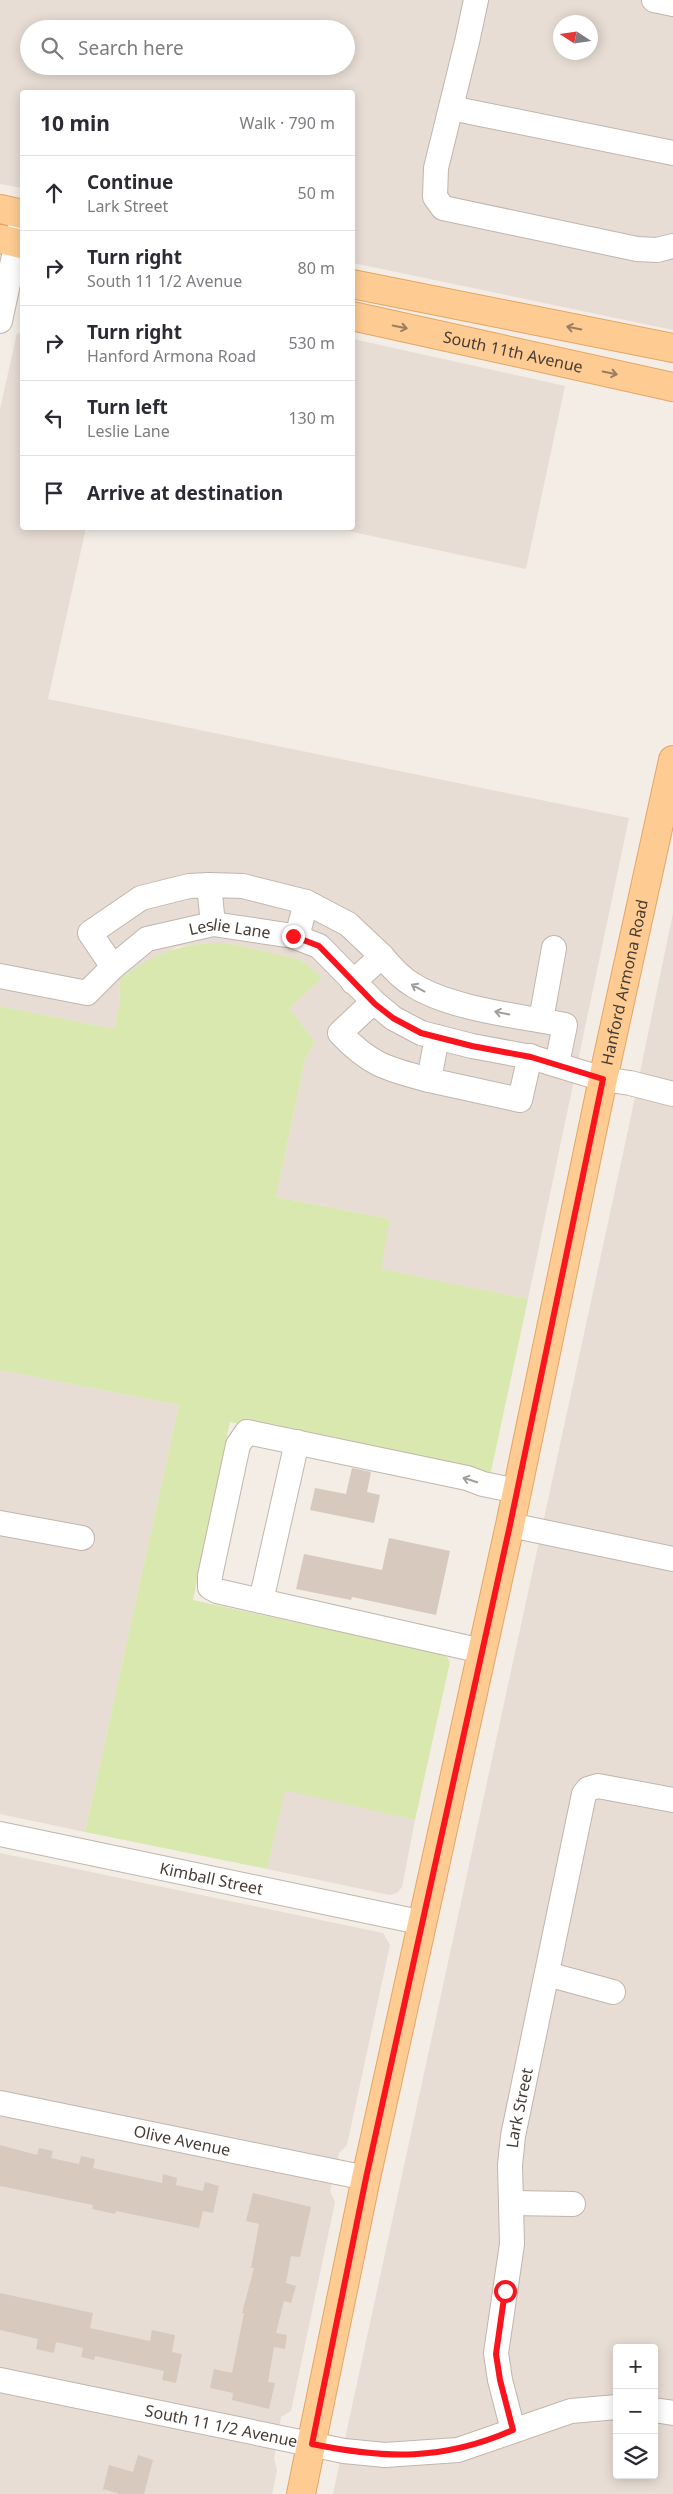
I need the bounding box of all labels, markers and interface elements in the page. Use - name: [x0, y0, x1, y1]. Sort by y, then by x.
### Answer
- north arrow: [553, 15, 598, 60]
- search box: [20, 20, 355, 75]
- icon: search: [38, 34, 66, 62]
- text: Search here: [78, 35, 184, 61]
- text: 10 min: [40, 109, 110, 137]
- text: Walk · 790 m: [240, 112, 335, 134]
- text: Continue: [87, 169, 173, 195]
- icon: ahead: [40, 179, 68, 207]
- text: 50 m: [298, 182, 335, 204]
- text: Lark Street: [87, 195, 168, 217]
- text: Turn right: [87, 244, 182, 270]
- icon: right: [40, 254, 68, 282]
- text: 80 m: [298, 257, 335, 279]
- text: South 11 1/2 Avenue: [87, 270, 242, 292]
- text: Turn right: [87, 319, 182, 345]
- one-way arrow: [392, 323, 408, 332]
- one-way arrow: [566, 323, 582, 333]
- street label: South 11th Avenue: [441, 325, 585, 378]
- icon: right: [40, 329, 68, 357]
- text: 530 m: [288, 332, 335, 354]
- text: Hanford Armona Road: [87, 345, 256, 367]
- one-way arrow: [602, 369, 618, 378]
- text: Turn left: [87, 394, 168, 420]
- icon: left: [40, 404, 68, 432]
- text: 130 m: [288, 407, 335, 429]
- text: Leslie Lane: [87, 420, 170, 442]
- icon: arrive: [40, 479, 68, 507]
- text: Arrive at destination: [87, 480, 283, 506]
- street label: Hanford Armona Road: [595, 897, 653, 1067]
- street label: Leslie Lane: [187, 913, 272, 944]
- route end: [282, 925, 305, 948]
- one-way arrow: [411, 983, 426, 993]
- one-way arrow: [495, 1007, 511, 1017]
- one-way arrow: [462, 1474, 478, 1484]
- street label: Kimball Street: [158, 1857, 265, 1900]
- street label: Lark Street: [501, 2066, 538, 2149]
- street label: Olive Avenue: [132, 2120, 233, 2161]
- route start: [494, 2280, 517, 2303]
- map controls: [613, 2344, 658, 2479]
- button: +: [613, 2344, 658, 2389]
- button: −: [613, 2389, 658, 2434]
- street label: South 11 1/2 Avenue: [143, 2399, 300, 2452]
- button: layers: [613, 2434, 658, 2479]

